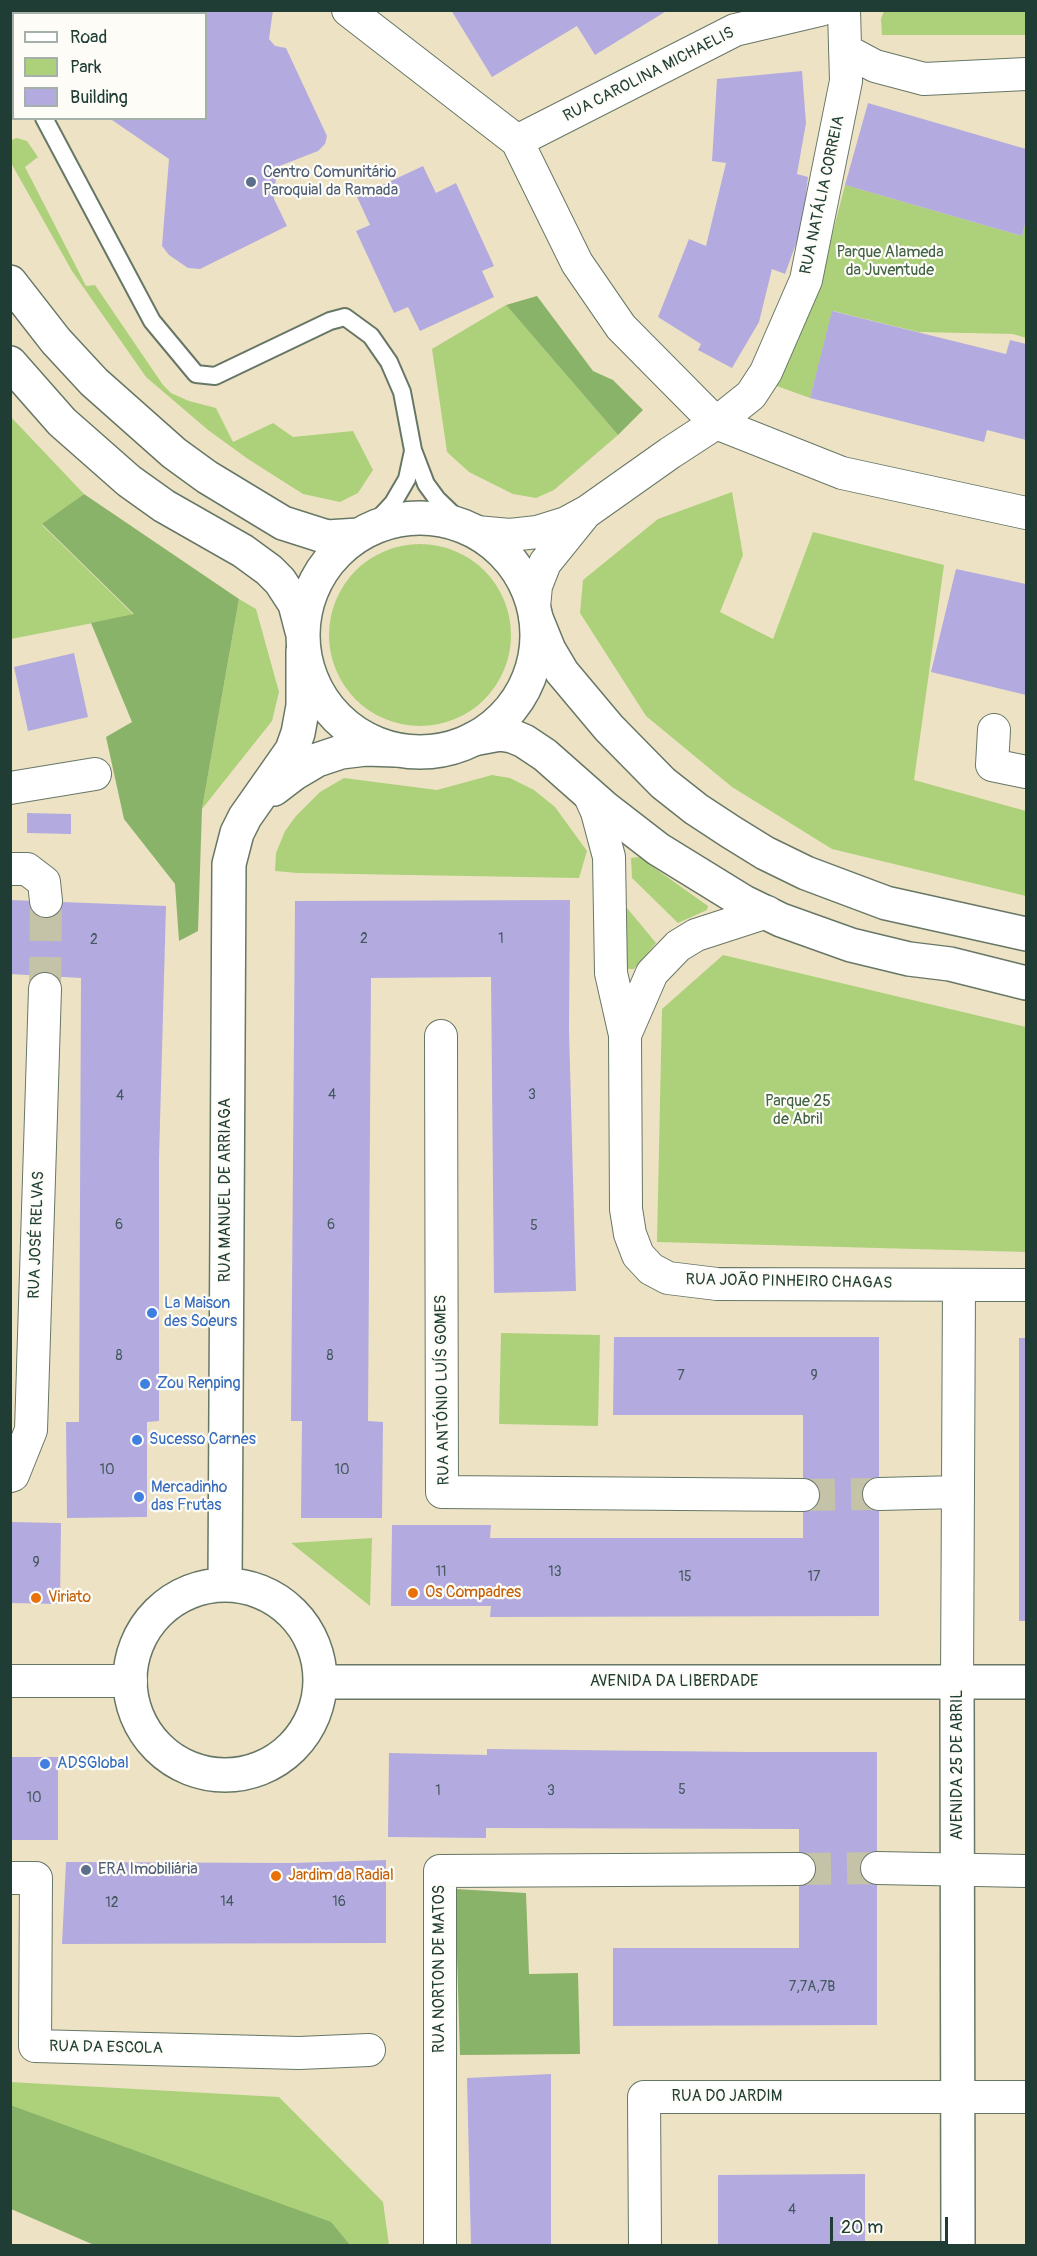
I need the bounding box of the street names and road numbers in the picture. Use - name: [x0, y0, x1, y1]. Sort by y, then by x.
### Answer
- street label: RUA CAROLINA MICHAELIS: [560, 23, 738, 127]
- street label: RUA NATÁLIA CORREIA: [797, 114, 849, 276]
- street label: RUA MANUEL DE ARRIAGA: [216, 1098, 236, 1282]
- street label: RUA JOSÉ RELVAS: [25, 1171, 49, 1299]
- street label: RUA JOÃO PINHEIRO CHAGAS: [686, 1271, 892, 1293]
- street label: RUA ANTÓNIO LUÍS GOMES: [432, 1295, 454, 1485]
- street label: AVENIDA DA LIBERDADE: [590, 1672, 758, 1692]
- street label: AVENIDA 25 DE ABRIL: [948, 1690, 968, 1840]
- street label: RUA NORTON DE MATOS: [430, 1885, 450, 2053]
- street label: RUA DA ESCOLA: [49, 2037, 163, 2059]
- street label: RUA DO JARDIM: [672, 2087, 782, 2107]

